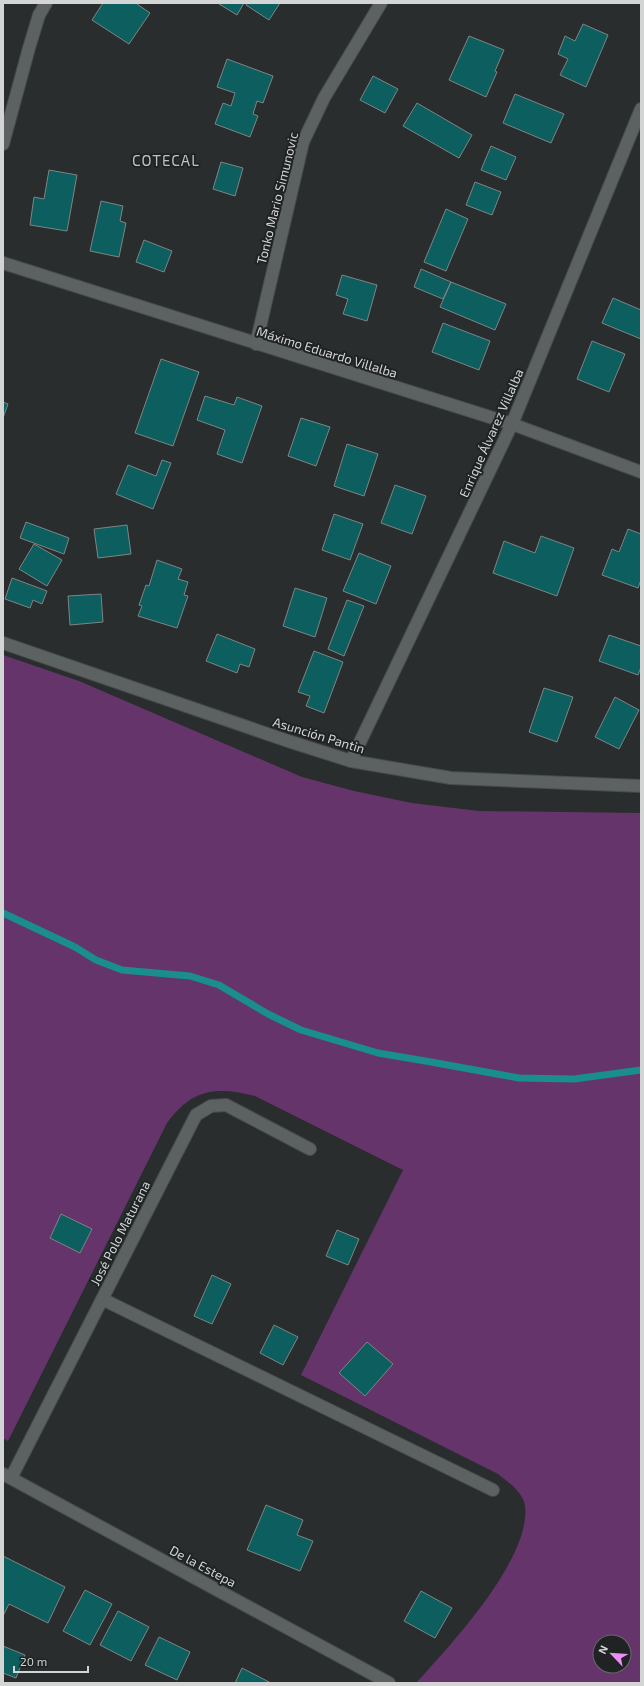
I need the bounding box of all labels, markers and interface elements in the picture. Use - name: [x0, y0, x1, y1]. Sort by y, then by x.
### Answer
- street label: Tonko Mario Simunovic: [253, 130, 301, 266]
- district label: COTECAL: [132, 151, 200, 169]
- street label: Máximo Eduardo Villalba: [255, 323, 399, 381]
- street label: Enrique Álvarez Villalba: [455, 366, 527, 500]
- street label: Asunción Pantin: [271, 713, 367, 757]
- street label: José Polo Maturana: [87, 1178, 153, 1288]
- street label: De la Estepa: [167, 1542, 239, 1590]
- north arrow: [592, 1634, 632, 1674]
- text: N: [595, 1643, 610, 1656]
- scale bar: [14, 1648, 88, 1674]
- text: 20 m: [20, 1654, 47, 1668]

